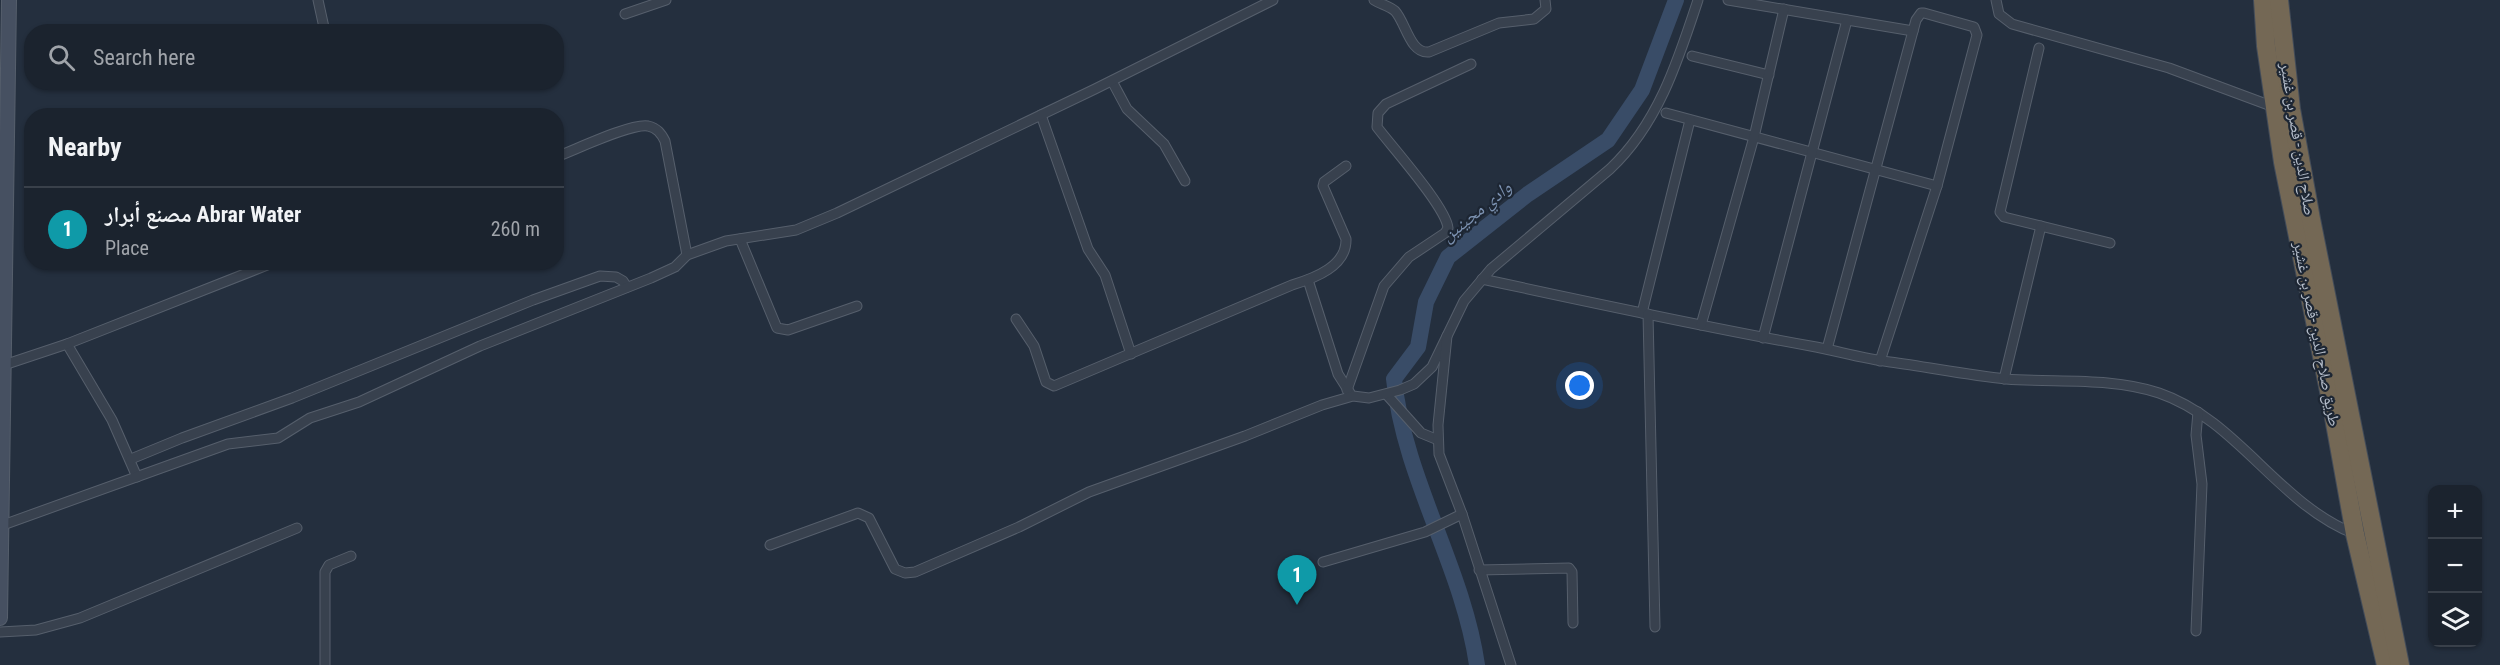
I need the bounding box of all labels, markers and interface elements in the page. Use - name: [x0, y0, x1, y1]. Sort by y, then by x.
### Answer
- search box: [24, 24, 564, 90]
- icon: search: [45, 41, 78, 74]
- text: Search here: [93, 45, 195, 70]
- street label: صلاح الدين - قصر بن غشير: [2275, 60, 2319, 217]
- text: Nearby: [48, 132, 122, 162]
- water label: وادي مجينين: [1437, 176, 1519, 249]
- text: مصنع أبرار Abrar Water: [105, 202, 301, 227]
- text: 1: [62, 217, 73, 241]
- text: 260 m: [491, 217, 540, 241]
- text: Place: [105, 236, 149, 260]
- street label: طريق صلاح الدين -قصر بن غشير: [2289, 239, 2344, 428]
- your location: [1565, 371, 1594, 400]
- map controls: [2428, 485, 2482, 647]
- button: +: [2428, 485, 2482, 539]
- button: −: [2428, 539, 2482, 593]
- pin: 1: [1278, 556, 1316, 605]
- button: layers: [2428, 593, 2482, 647]

